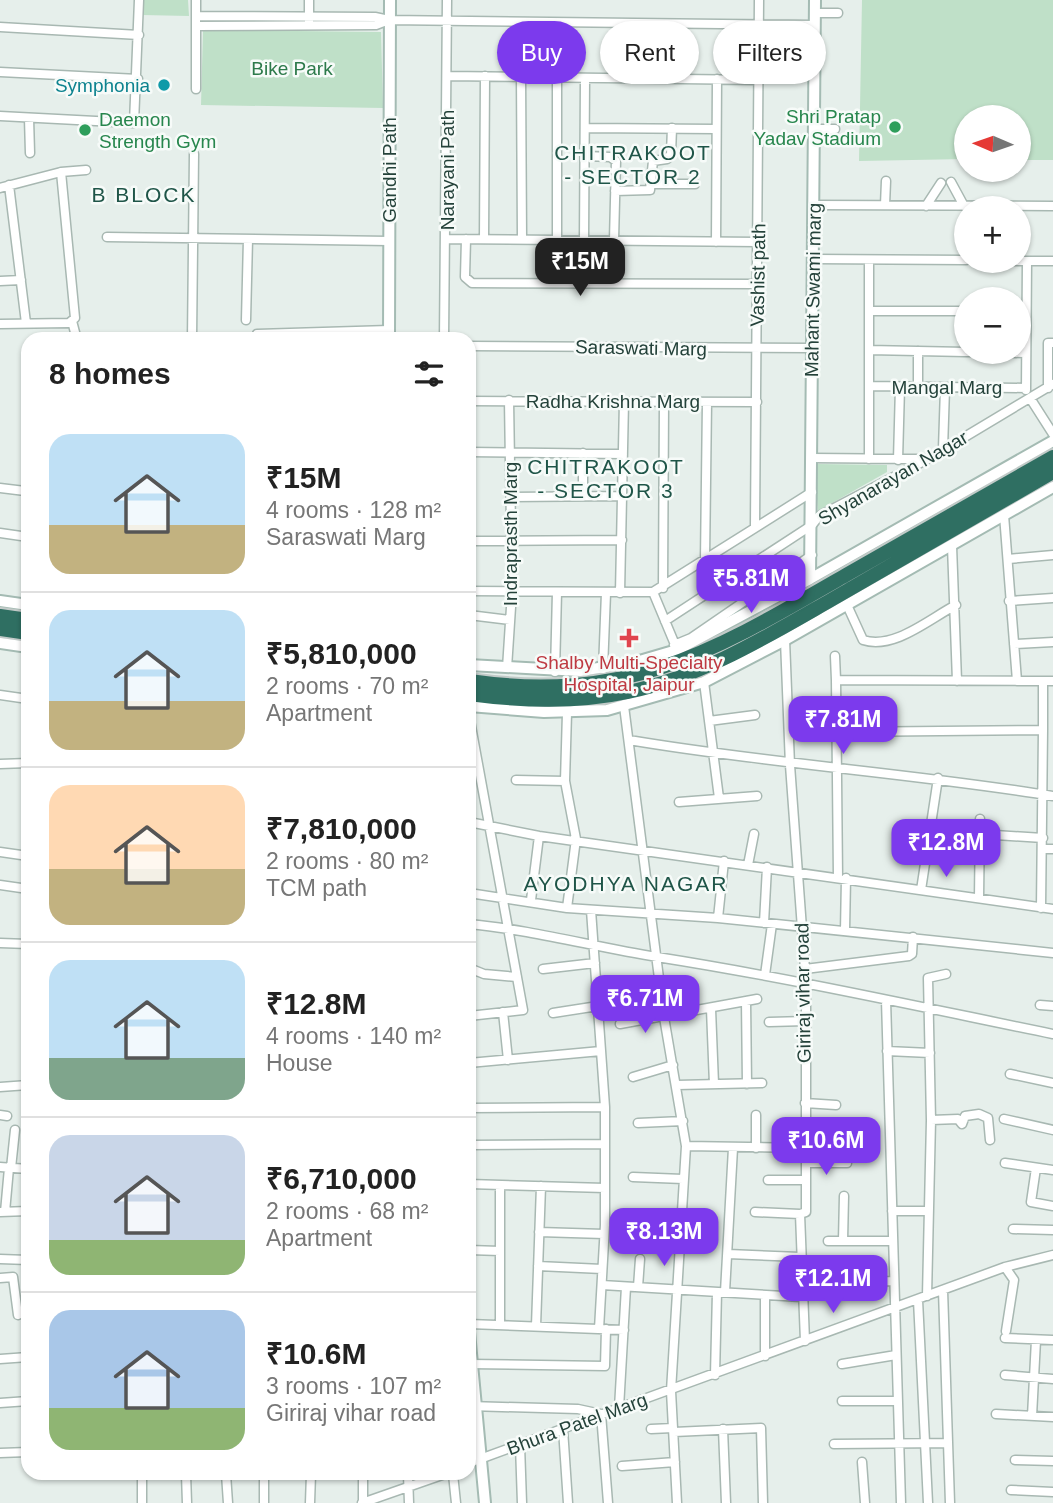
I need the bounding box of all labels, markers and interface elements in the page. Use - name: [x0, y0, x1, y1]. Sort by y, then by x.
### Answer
- chip: Buy: [497, 21, 586, 84]
- chip: Rent: [600, 21, 699, 84]
- chip: Filters: [713, 21, 826, 84]
- park label: Bike Park: [251, 58, 333, 79]
- place label: Symphonia: [55, 75, 150, 96]
- marker: Symphonia: [156, 77, 172, 93]
- north arrow: [954, 105, 1031, 182]
- map controls: [954, 105, 1031, 364]
- place label: Shri Pratap Yadav Stadium: [754, 106, 881, 149]
- place label: Daemon Strength Gym: [99, 109, 216, 152]
- street label: Narayani Path: [437, 110, 458, 230]
- street label: Gandhi Path: [379, 117, 400, 223]
- marker: Shri Pratap Yadav Stadium: [887, 119, 903, 135]
- marker: Daemon Strength Gym: [77, 122, 93, 138]
- district label: CHITRAKOOT - SECTOR 2: [554, 141, 712, 188]
- district label: B BLOCK: [91, 183, 197, 206]
- button: +: [954, 196, 1031, 273]
- street label: Mahant Swami marg: [801, 203, 825, 377]
- street label: Vashist path: [747, 223, 769, 327]
- pin: ₹15M: [539, 238, 621, 298]
- text: ₹15M: [551, 248, 609, 274]
- button: −: [954, 287, 1031, 364]
- street label: Saraswati Marg: [575, 336, 707, 360]
- icon: filters: [410, 355, 448, 393]
- text: 8 homes: [49, 357, 171, 390]
- street label: Mangal Marg: [892, 377, 1002, 398]
- street label: Radha Krishna Marg: [526, 391, 700, 412]
- street label: Shyanarayan Nagar: [815, 426, 972, 529]
- district label: CHITRAKOOT - SECTOR 3: [527, 455, 685, 502]
- text: ₹15M: [266, 461, 342, 494]
- icon: home: [105, 462, 189, 546]
- street label: Indraprasth Marg: [500, 462, 521, 606]
- text: 4 rooms · 128 m²: [266, 497, 441, 523]
- text: Saraswati Marg: [266, 524, 426, 550]
- pin: ₹5.81M: [694, 556, 808, 615]
- text: ₹5.81M: [712, 565, 790, 591]
- marker: Shalby Multi-Specialty Hospital, Jaipur: [619, 628, 639, 648]
- text: ₹5,810,000: [266, 637, 417, 670]
- icon: home: [105, 638, 189, 722]
- place label: Shalby Multi-Specialty Hospital, Jaipur: [536, 652, 723, 695]
- text: 2 rooms · 70 m²: [266, 673, 428, 699]
- pin: ₹7.81M: [786, 696, 900, 756]
- text: Apartment: [266, 700, 372, 726]
- text: ₹7.81M: [804, 706, 882, 732]
- text: ₹7,810,000: [266, 812, 417, 845]
- icon: home: [105, 813, 189, 897]
- pin: ₹12.8M: [889, 820, 1003, 879]
- text: ₹12.8M: [907, 829, 985, 855]
- text: 2 rooms · 80 m²: [266, 848, 428, 874]
- district label: AYODHYA NAGAR: [524, 872, 728, 895]
- text: TCM path: [266, 875, 367, 901]
- street label: Giriraj vihar road: [791, 923, 815, 1063]
- pin: ₹6.71M: [588, 976, 702, 1035]
- text: ₹6.71M: [606, 985, 684, 1011]
- text: ₹12.8M: [266, 987, 367, 1020]
- icon: home: [105, 988, 189, 1072]
- text: 4 rooms · 140 m²: [266, 1023, 441, 1049]
- text: House: [266, 1050, 332, 1076]
- pin: ₹10.6M: [769, 1118, 883, 1177]
- text: ₹10.6M: [787, 1127, 865, 1153]
- text: ₹6,710,000: [266, 1162, 417, 1195]
- icon: home: [105, 1163, 189, 1247]
- text: 2 rooms · 68 m²: [266, 1198, 428, 1224]
- pin: ₹8.13M: [607, 1208, 721, 1268]
- text: ₹8.13M: [625, 1218, 703, 1244]
- text: Apartment: [266, 1225, 372, 1251]
- pin: ₹12.1M: [776, 1256, 890, 1315]
- text: ₹12.1M: [794, 1265, 872, 1291]
- text: ₹10.6M: [266, 1337, 367, 1370]
- icon: home: [105, 1338, 189, 1422]
- text: 3 rooms · 107 m²: [266, 1373, 441, 1399]
- street label: Bhura Patel Marg: [504, 1389, 650, 1459]
- text: Giriraj vihar road: [266, 1400, 436, 1426]

